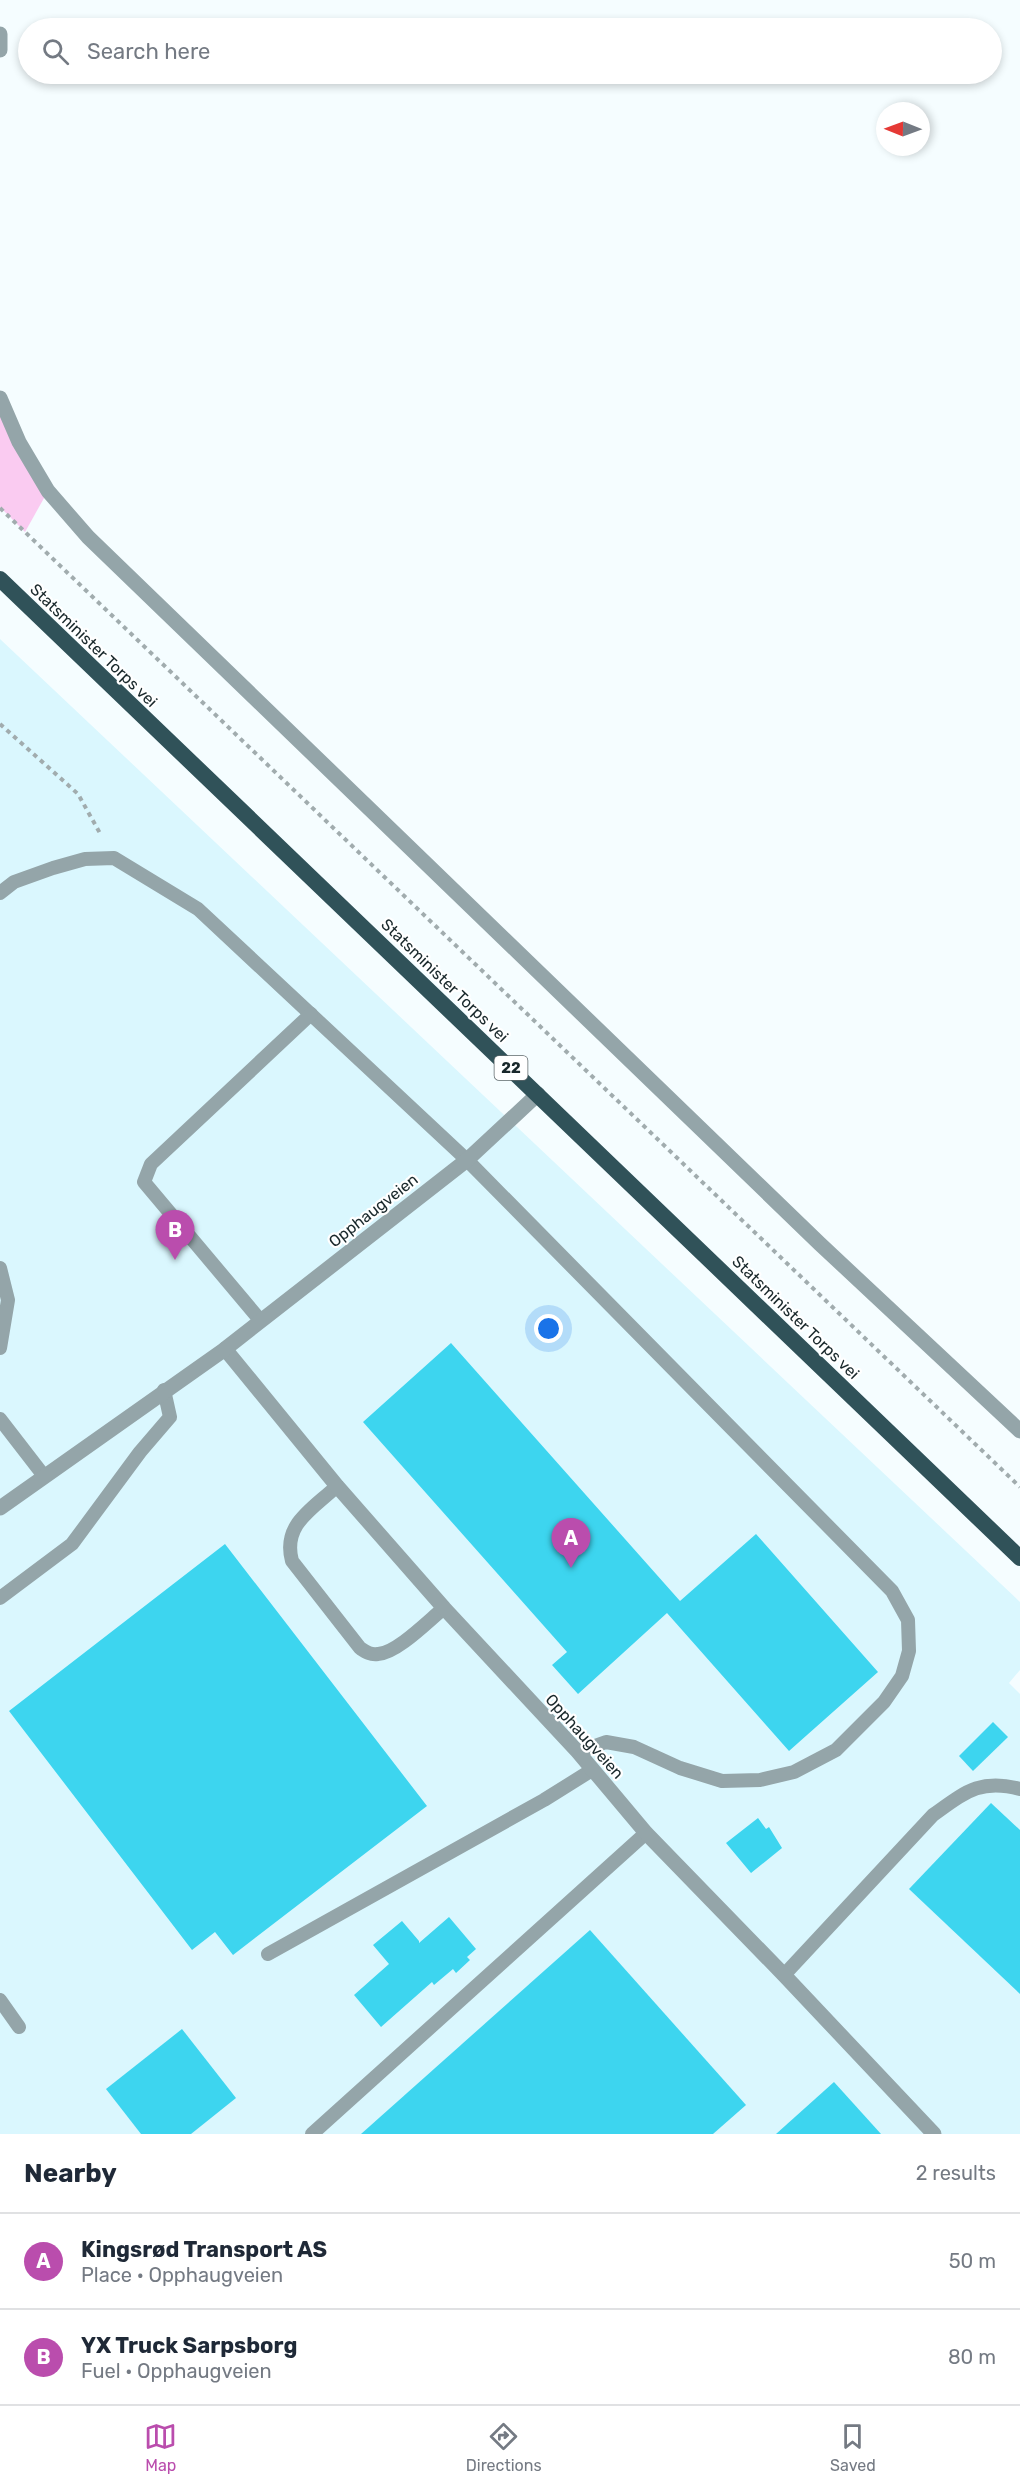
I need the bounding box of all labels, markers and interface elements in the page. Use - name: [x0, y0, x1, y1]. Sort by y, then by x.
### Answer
- search box: [18, 18, 1002, 84]
- icon: search: [39, 35, 72, 68]
- text: Search here: [87, 38, 210, 65]
- north arrow: [876, 102, 930, 156]
- street label: Statsminister Torps vei: [26, 580, 161, 711]
- street label: Statsminister Torps vei: [377, 915, 512, 1046]
- road number: 22: [494, 1056, 528, 1080]
- street label: Opphaugveien: [325, 1170, 422, 1251]
- pin: B: [156, 1210, 195, 1260]
- street label: Statsminister Torps vei: [728, 1252, 863, 1383]
- your location: [534, 1314, 563, 1343]
- pin: A: [552, 1518, 590, 1568]
- street label: Opphaugveien: [542, 1690, 628, 1783]
- text: Nearby: [24, 2158, 117, 2189]
- text: 2 results: [916, 2161, 996, 2185]
- text: Kingsrød Transport AS: [81, 2236, 327, 2263]
- text: A: [36, 2249, 51, 2273]
- text: 50 m: [949, 2249, 996, 2273]
- text: Place · Opphaugveien: [81, 2263, 283, 2287]
- text: YX Truck Sarpsborg: [81, 2332, 297, 2359]
- text: B: [36, 2345, 51, 2369]
- text: 80 m: [948, 2345, 996, 2369]
- text: Fuel · Opphaugveien: [81, 2359, 272, 2383]
- tab: Map: [144, 2420, 177, 2475]
- tab: Directions: [466, 2420, 542, 2475]
- tab: Saved: [830, 2420, 876, 2475]

